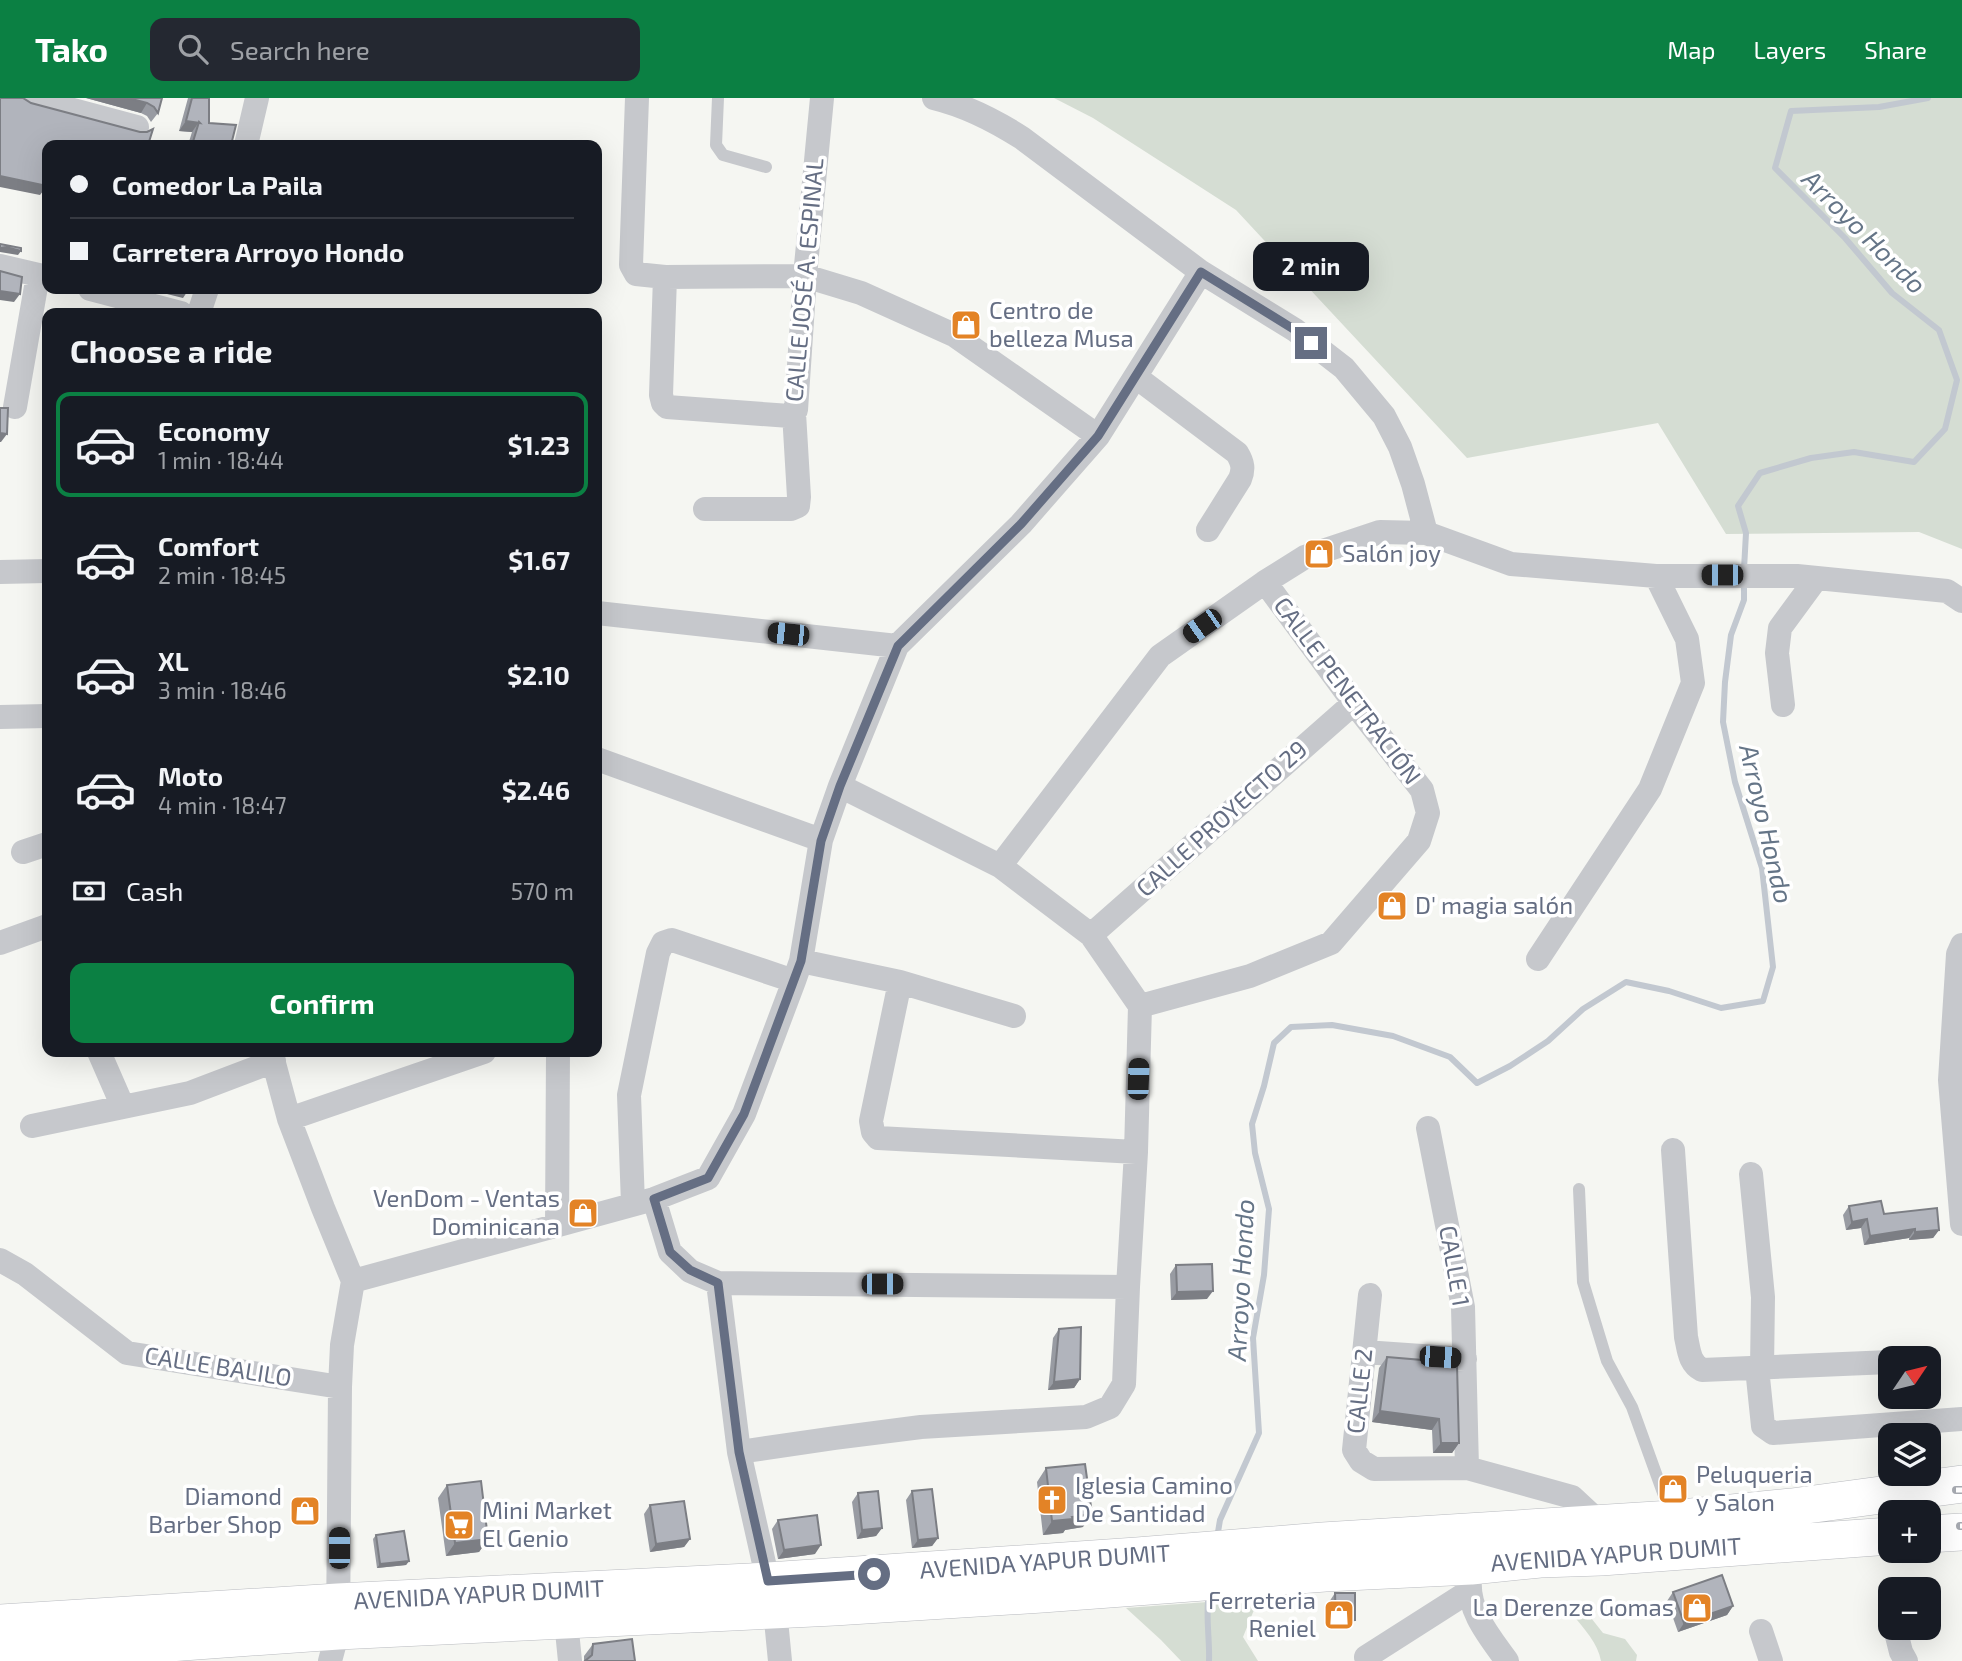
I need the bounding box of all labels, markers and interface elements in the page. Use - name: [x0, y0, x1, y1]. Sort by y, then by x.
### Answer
- search box: [150, 18, 640, 81]
- text: Tako: [35, 29, 108, 69]
- icon: search: [174, 30, 212, 68]
- text: Search here: [230, 34, 370, 65]
- text: Map: [1667, 35, 1715, 64]
- text: Layers: [1753, 35, 1826, 64]
- text: Share: [1864, 35, 1927, 64]
- street label: CALLE JOSÉ A. ESPINAL: [778, 157, 829, 403]
- water label: Arroyo Hondo: [1795, 162, 1933, 300]
- text: Comedor La Paila: [112, 169, 323, 200]
- text: Carretera Arroyo Hondo: [112, 236, 404, 267]
- callout: 2 min: [1253, 242, 1369, 290]
- text: 2 min: [1282, 252, 1340, 280]
- place label: Centro de belleza Musa: [989, 295, 1134, 352]
- shop icon: Centro de belleza Musa: [949, 308, 983, 342]
- route end: [1295, 327, 1327, 359]
- text: Choose a ride: [70, 331, 273, 369]
- icon: car: [74, 413, 137, 476]
- text: Economy: [158, 415, 270, 446]
- text: $1.23: [507, 429, 570, 460]
- text: 1 min · 18:44: [158, 446, 284, 474]
- icon: car: [74, 528, 137, 591]
- text: Comfort: [158, 530, 259, 561]
- shop icon: Salón joy: [1302, 537, 1336, 571]
- place label: Salón joy: [1342, 538, 1441, 567]
- text: $1.67: [508, 544, 570, 575]
- text: 2 min · 18:45: [158, 561, 286, 589]
- car: [1702, 565, 1744, 586]
- street label: CALLE PENETRACIÓN: [1268, 591, 1428, 789]
- car: [1179, 605, 1226, 647]
- car: [767, 621, 810, 647]
- icon: car: [74, 643, 137, 706]
- text: XL: [158, 645, 189, 676]
- text: $2.10: [507, 659, 570, 690]
- text: 3 min · 18:46: [158, 676, 287, 704]
- street label: CALLE PROYECTO 29: [1130, 734, 1312, 902]
- water label: Arroyo Hondo: [1733, 740, 1801, 906]
- icon: car: [74, 758, 137, 821]
- text: Moto: [158, 760, 223, 791]
- text: $2.46: [502, 774, 570, 805]
- text: 4 min · 18:47: [158, 791, 287, 819]
- icon: cash: [70, 872, 108, 910]
- text: Cash: [126, 875, 183, 906]
- text: 570 m: [511, 877, 574, 905]
- shop icon: D' magia salón: [1375, 889, 1409, 923]
- place label: D' magia salón: [1415, 890, 1573, 919]
- button: Confirm: [70, 963, 574, 1043]
- car: [1127, 1058, 1150, 1100]
- place label: VenDom - Ventas Dominicana: [373, 1183, 560, 1240]
- shop icon: VenDom - Ventas Dominicana: [566, 1196, 600, 1230]
- water label: Arroyo Hondo: [1220, 1198, 1260, 1363]
- street label: CALLE 1: [1434, 1223, 1477, 1308]
- car: [862, 1274, 904, 1295]
- street label: CALLE BALILO: [143, 1340, 294, 1391]
- car: [1419, 1345, 1462, 1369]
- north arrow: [1878, 1346, 1941, 1409]
- map controls: [1878, 1346, 1941, 1640]
- street label: CALLE 2: [1340, 1347, 1377, 1435]
- button: layers: [1878, 1423, 1941, 1486]
- place label: Peluqueria y Salon: [1696, 1459, 1813, 1516]
- place label: Iglesia Camino De Santidad: [1075, 1470, 1233, 1527]
- shop icon: Peluqueria y Salon: [1656, 1472, 1690, 1506]
- place label: Diamond Barber Shop: [148, 1481, 282, 1538]
- church icon: Iglesia Camino De Santidad: [1035, 1483, 1069, 1517]
- shop icon: Diamond Barber Shop: [288, 1494, 322, 1528]
- place label: Mini Market El Genio: [482, 1495, 612, 1552]
- button: +: [1878, 1500, 1941, 1563]
- supermarket icon: Mini Market El Genio: [442, 1508, 476, 1542]
- car: [329, 1527, 350, 1569]
- street label: AVENIDA YAPUR DUMIT: [1490, 1530, 1742, 1577]
- street label: AVENIDA YAPUR DUMIT: [919, 1537, 1171, 1584]
- route start: [858, 1558, 890, 1590]
- street label: AVENIDA YAPUR DUMIT: [353, 1572, 605, 1615]
- button: −: [1878, 1577, 1941, 1640]
- place label: Ferreteria Reniel: [1208, 1585, 1316, 1642]
- shop icon: La Derenze Gomas: [1680, 1591, 1714, 1625]
- place label: La Derenze Gomas: [1473, 1592, 1674, 1621]
- shop icon: Ferreteria Reniel: [1322, 1598, 1356, 1632]

